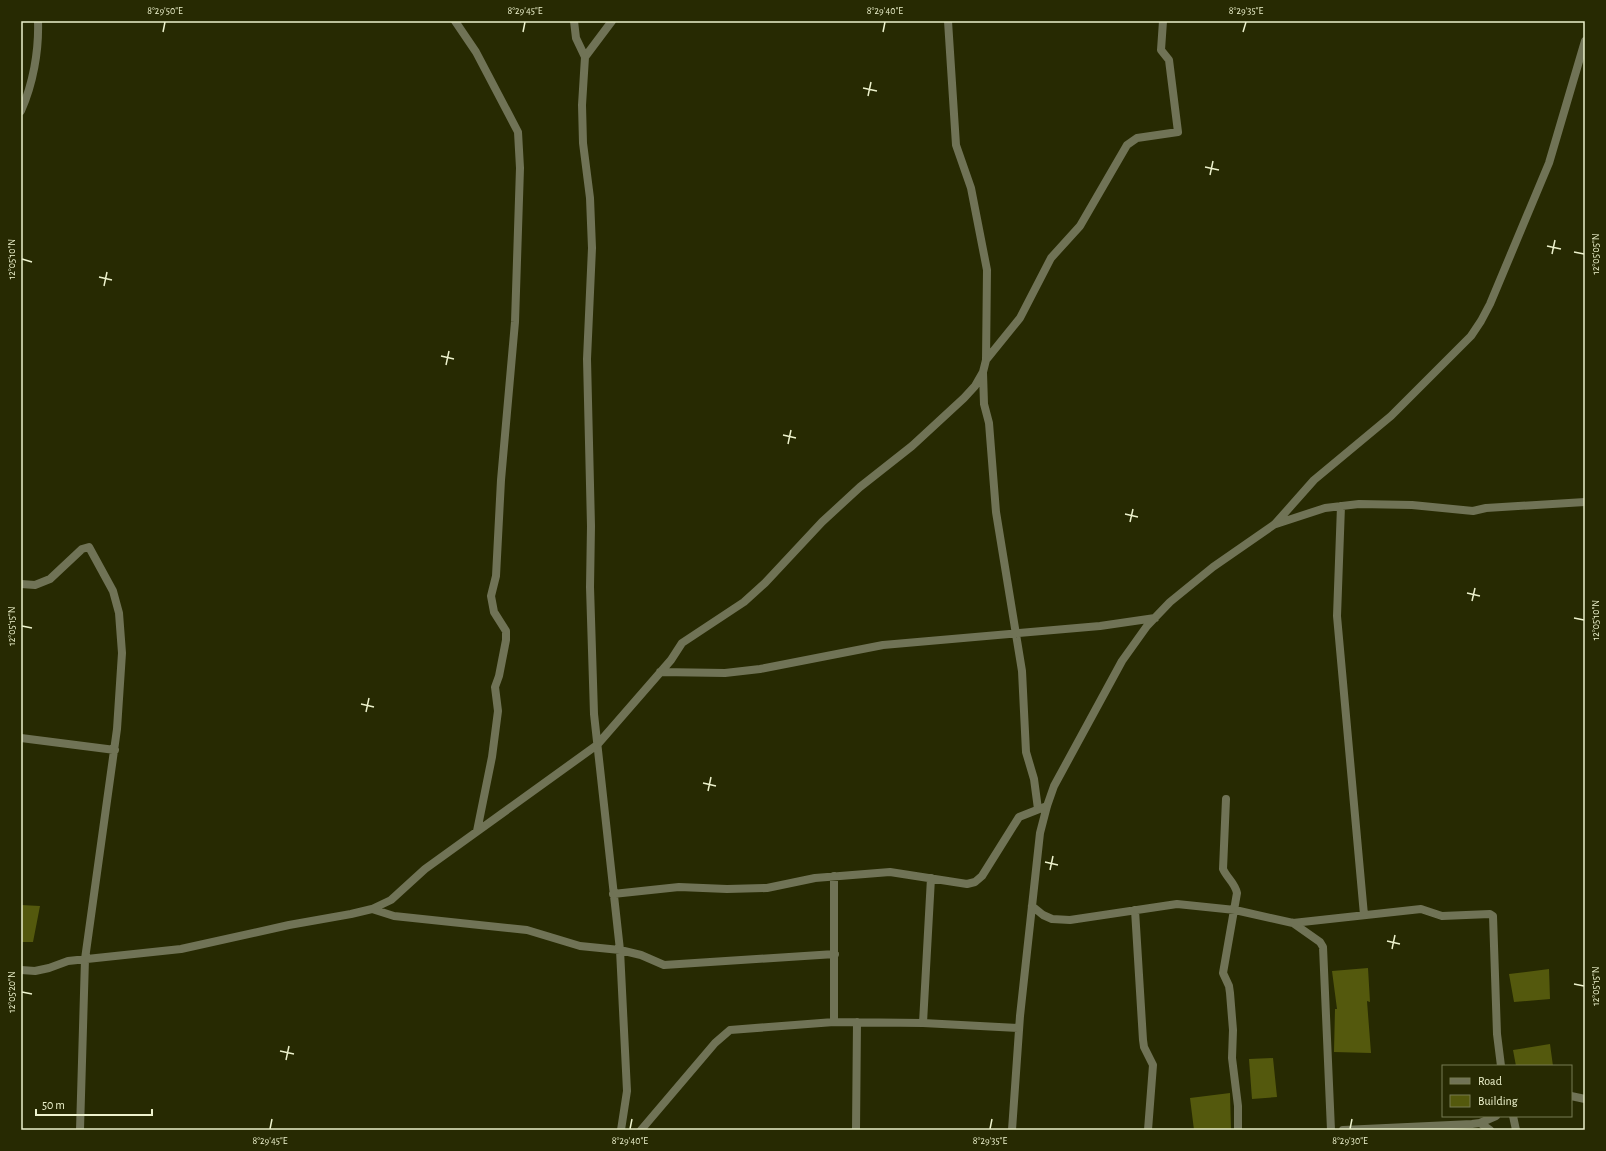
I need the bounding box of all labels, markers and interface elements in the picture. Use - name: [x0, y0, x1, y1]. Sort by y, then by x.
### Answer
- text: 8°29'50"E: [147, 6, 183, 16]
- text: 8°29'45"E: [507, 6, 543, 16]
- text: 8°29'40"E: [867, 6, 903, 16]
- text: 8°29'35"E: [1229, 6, 1263, 16]
- text: 12°05'05"N: [1591, 233, 1601, 275]
- text: 12°05'10"N: [7, 239, 17, 279]
- text: 12°05'10"N: [1591, 600, 1601, 640]
- text: 12°05'15"N: [7, 606, 17, 646]
- text: 12°05'15"N: [1591, 966, 1601, 1006]
- text: 12°05'20"N: [7, 971, 17, 1013]
- legend: [1442, 1065, 1572, 1117]
- text: Road: [1478, 1075, 1502, 1087]
- scale bar: [36, 1091, 152, 1117]
- text: Building: [1478, 1095, 1518, 1107]
- text: 50 m: [42, 1099, 65, 1111]
- text: 8°29'45"E: [252, 1136, 288, 1146]
- text: 8°29'40"E: [612, 1136, 648, 1146]
- text: 8°29'35"E: [973, 1136, 1007, 1146]
- text: 8°29'30"E: [1332, 1136, 1368, 1146]

